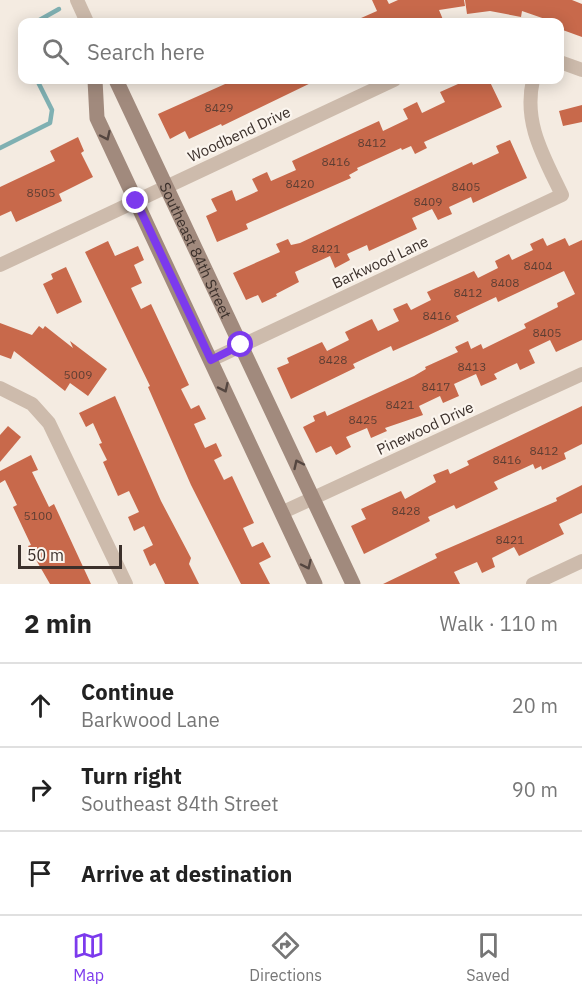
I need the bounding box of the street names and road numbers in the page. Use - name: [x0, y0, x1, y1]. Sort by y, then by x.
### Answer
- street label: Woodbend Drive: [185, 102, 293, 166]
- street label: Southeast 84th Street: [156, 179, 236, 321]
- street label: Barkwood Lane: [329, 231, 431, 293]
- street label: Pinewood Drive: [373, 397, 477, 459]

